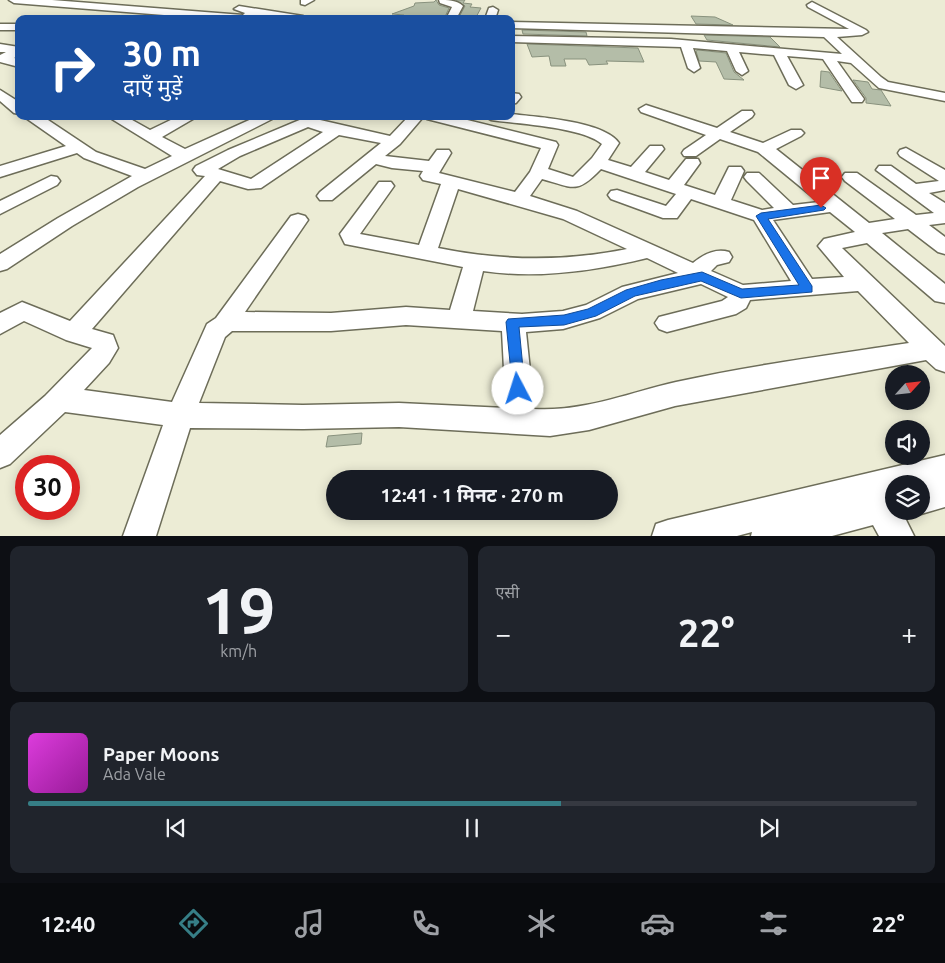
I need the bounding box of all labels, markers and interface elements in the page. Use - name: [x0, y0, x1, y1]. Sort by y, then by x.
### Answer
- text: 30 m: [123, 33, 201, 73]
- icon: right: [40, 35, 105, 100]
- text: दाएँ मुड़ें: [123, 74, 183, 99]
- pin: [800, 157, 842, 208]
- icon: arrive: [807, 164, 835, 192]
- position arrow: [491, 362, 543, 414]
- north arrow: [885, 365, 930, 410]
- map controls: [885, 365, 930, 520]
- button: sound: [885, 420, 930, 465]
- speed limit sign: 30: [15, 455, 80, 520]
- button: layers: [885, 475, 930, 520]
- text: 12:41 · 1 मिनट · 270 m: [380, 484, 564, 506]
- text: 19: [202, 573, 275, 646]
- text: एसी: [496, 583, 519, 601]
- text: 22°: [678, 612, 734, 654]
- text: −: [496, 618, 511, 649]
- text: +: [901, 618, 917, 649]
- text: km/h: [220, 642, 257, 660]
- text: Paper Moons: [103, 743, 220, 765]
- text: Ada Vale: [103, 765, 166, 783]
- icon: previous: [162, 814, 190, 842]
- icon: pause: [458, 814, 486, 842]
- icon: next: [755, 814, 783, 842]
- icon: directions: [176, 906, 211, 941]
- icon: music: [292, 906, 327, 941]
- icon: phone: [408, 906, 443, 941]
- icon: climate: [524, 906, 559, 941]
- icon: car: [640, 906, 675, 941]
- icon: filters: [756, 906, 791, 941]
- text: 12:40: [40, 911, 96, 936]
- text: 22°: [872, 911, 904, 936]

